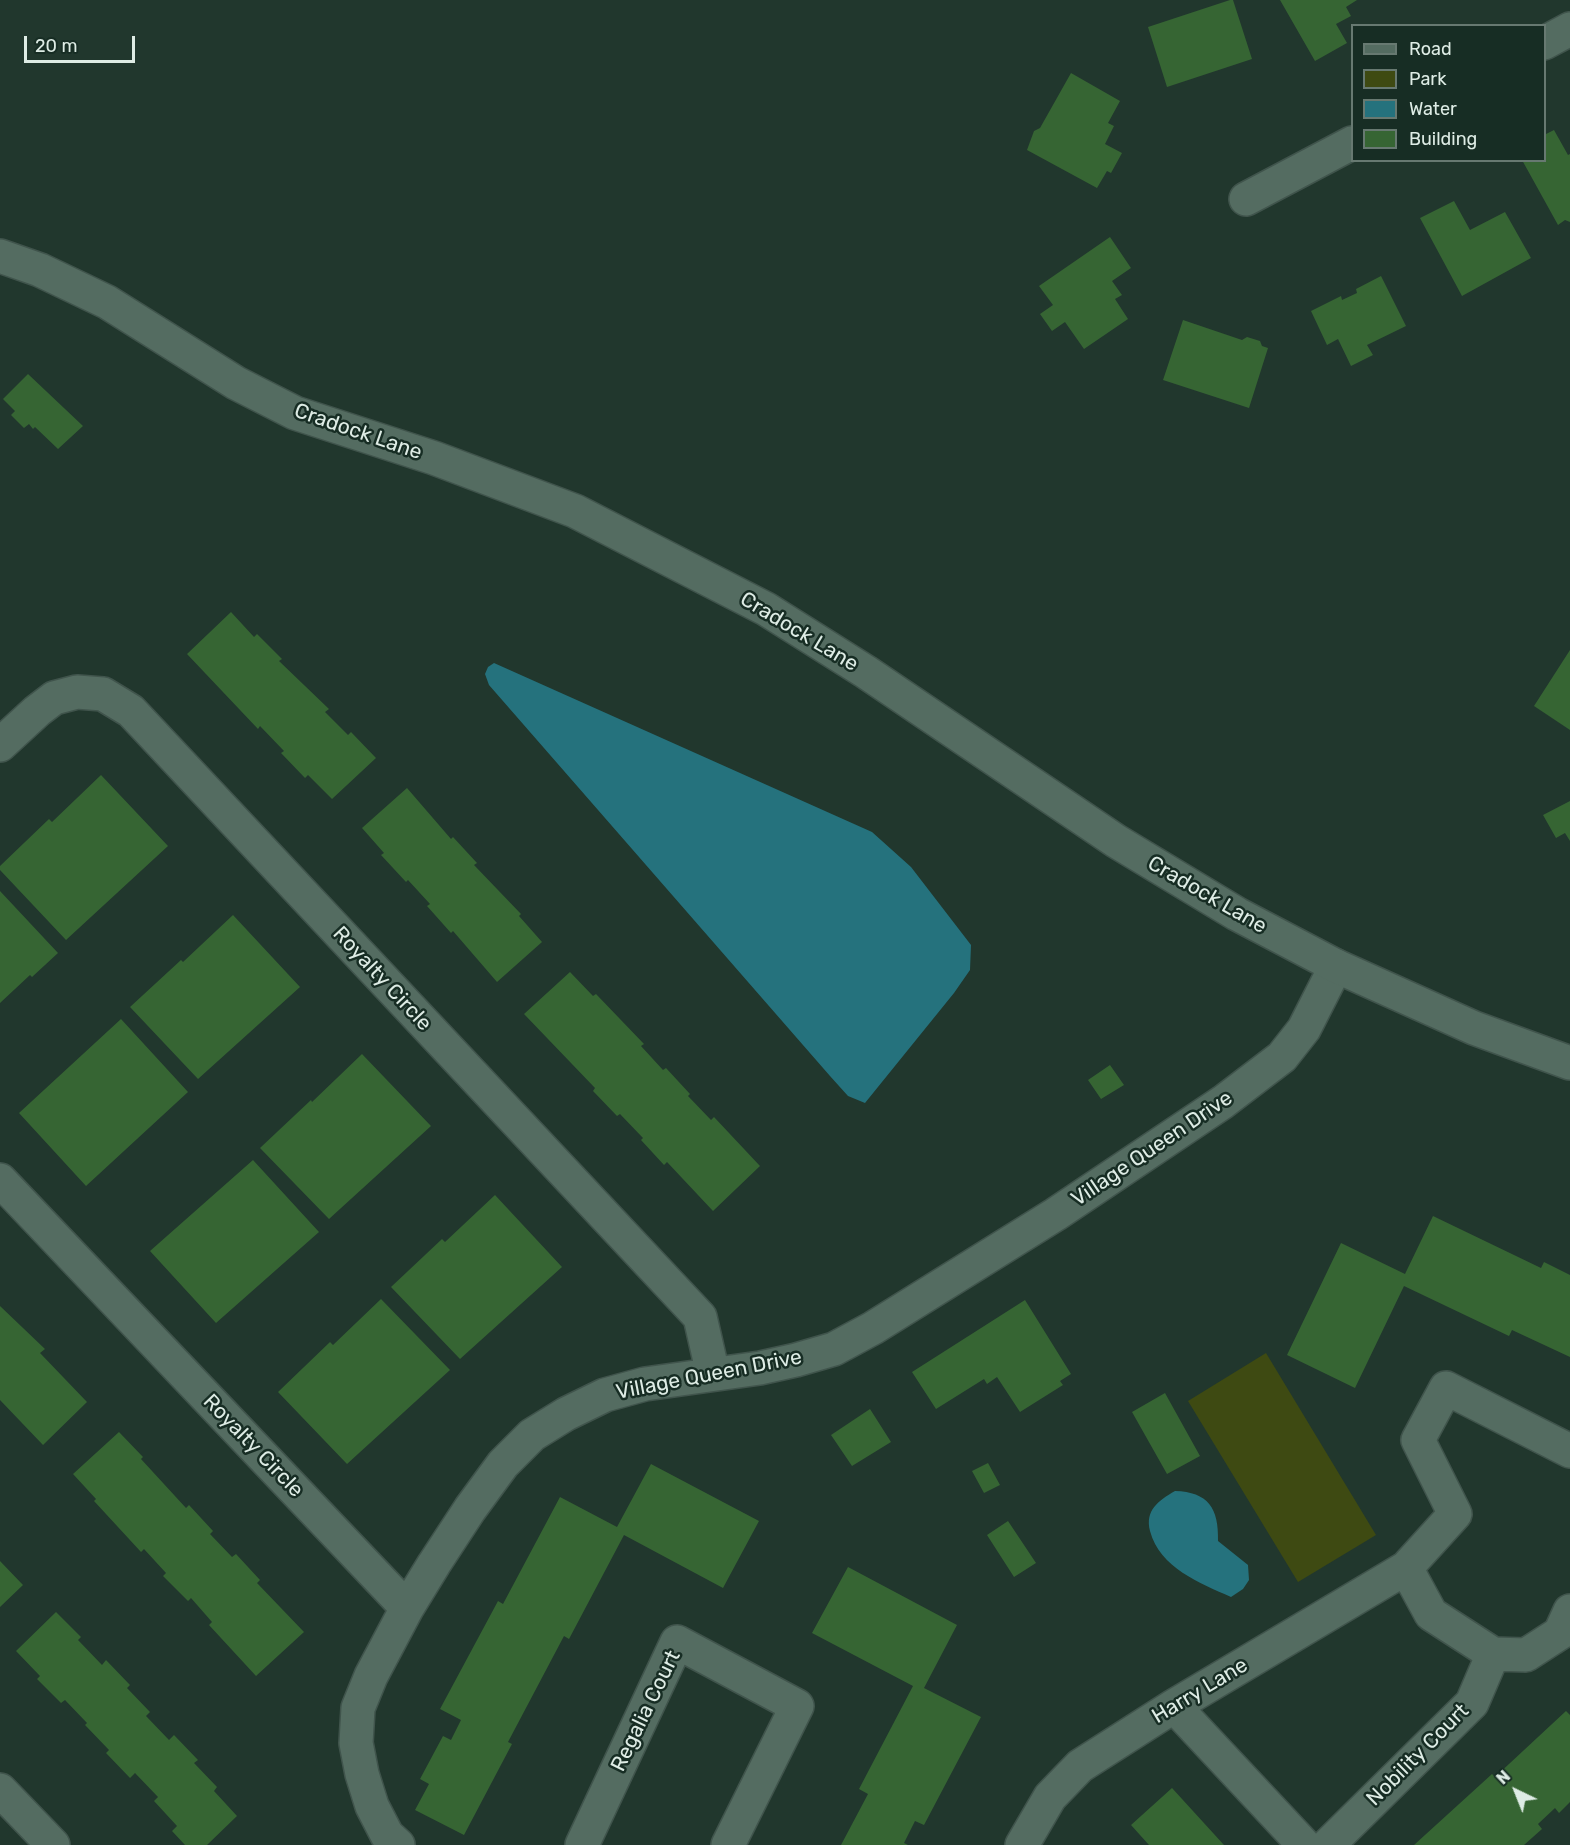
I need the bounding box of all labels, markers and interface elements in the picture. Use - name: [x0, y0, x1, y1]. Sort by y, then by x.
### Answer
- scale bar: [27, 24, 138, 62]
- legend: [1351, 24, 1546, 162]
- text: 20 m: [35, 35, 77, 57]
- text: Road: [1409, 38, 1452, 60]
- text: Park: [1409, 68, 1446, 90]
- text: Water: [1409, 98, 1457, 120]
- text: Building: [1409, 128, 1477, 150]
- street label: Cradock Lane: [291, 398, 425, 466]
- street label: Cradock Lane: [735, 587, 863, 677]
- street label: Cradock Lane: [1143, 851, 1271, 939]
- street label: Royalty Circle: [327, 922, 437, 1036]
- street label: Village Queen Drive: [1067, 1086, 1237, 1212]
- street label: Village Queen Drive: [614, 1345, 804, 1405]
- street label: Royalty Circle: [198, 1389, 308, 1503]
- street label: Regalia Court: [606, 1646, 686, 1776]
- street label: Harry Lane: [1148, 1653, 1252, 1729]
- street label: Nobility Court: [1362, 1699, 1474, 1811]
- north arrow: [1486, 1761, 1546, 1821]
- text: N: [1493, 1767, 1514, 1788]

